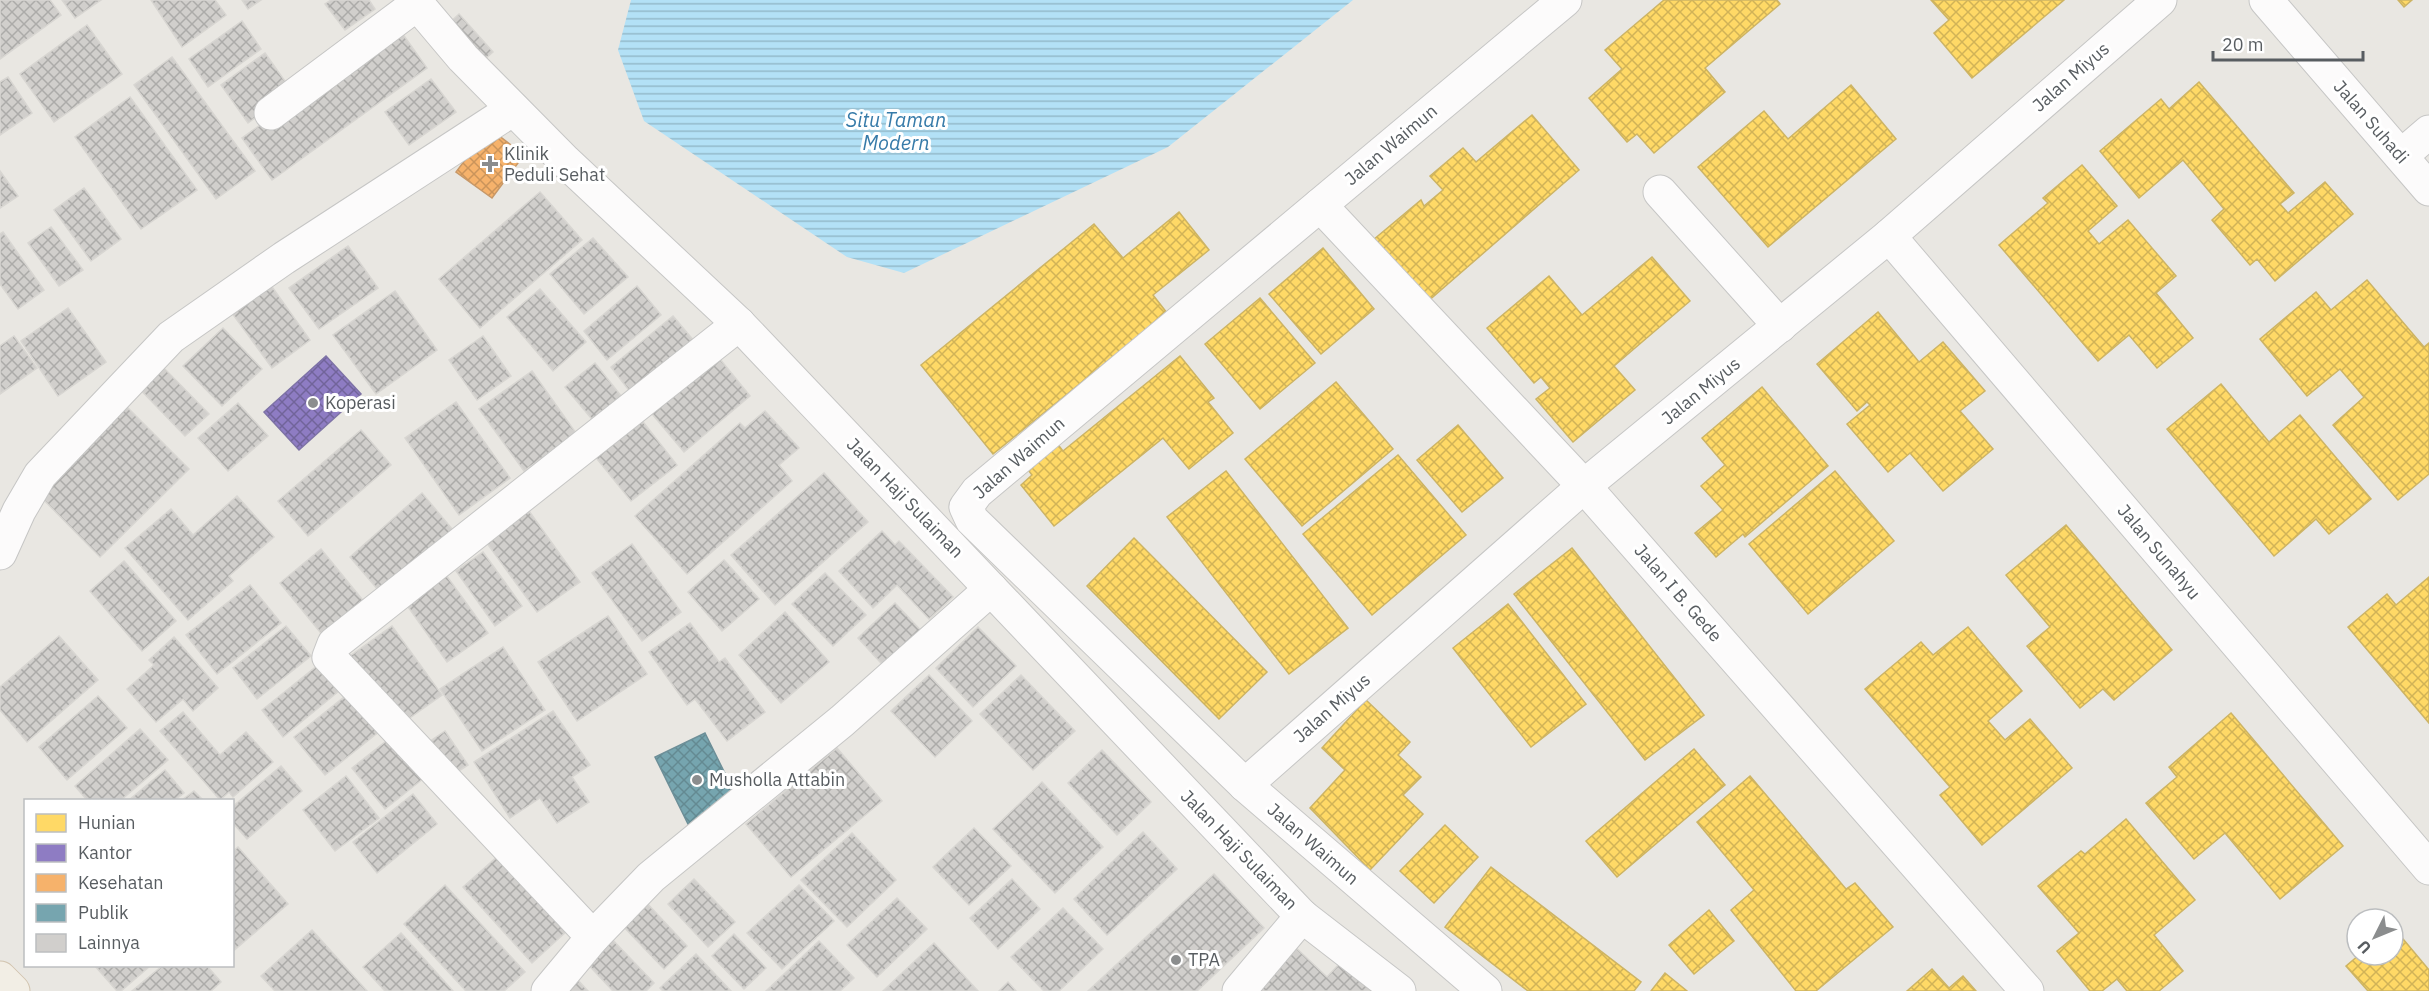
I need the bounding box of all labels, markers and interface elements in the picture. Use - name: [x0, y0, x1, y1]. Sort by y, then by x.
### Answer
- scale bar: [2213, 24, 2363, 62]
- text: 20 m: [2222, 33, 2264, 56]
- street label: Jalan Miyus: [2027, 37, 2114, 116]
- street label: Jalan Suhadi: [2329, 75, 2414, 168]
- street label: Jalan Waimun: [1340, 99, 1442, 190]
- water label: Situ Taman Modern: [846, 106, 946, 156]
- place label: Klinik Peduli Sehat: [504, 142, 605, 186]
- marker: Klinik Peduli Sehat: [481, 155, 499, 173]
- street label: Jalan Miyus: [1657, 352, 1745, 429]
- place label: Koperasi: [325, 391, 396, 414]
- marker: Koperasi: [306, 396, 320, 410]
- street label: Jalan Waimun: [968, 412, 1069, 504]
- street label: Jalan Haji Sulaiman: [842, 433, 969, 563]
- street label: Jalan Sunahyu: [2113, 499, 2206, 604]
- street label: Jalan I B. Gede: [1629, 539, 1727, 647]
- street label: Jalan Miyus: [1288, 668, 1375, 747]
- place label: Musholla Attabin: [709, 768, 845, 791]
- marker: Musholla Attabin: [690, 773, 704, 787]
- street label: Jalan Haji Sulaiman: [1176, 785, 1303, 915]
- street label: Jalan Waimun: [1263, 798, 1364, 890]
- legend: [24, 799, 234, 967]
- text: Hunian: [78, 811, 136, 834]
- text: Kantor: [78, 841, 132, 864]
- text: Kesehatan: [78, 871, 163, 894]
- text: Publik: [78, 901, 129, 924]
- north arrow: [2345, 907, 2405, 967]
- text: Lainnya: [78, 931, 140, 954]
- text: U: [2353, 936, 2375, 958]
- place label: TPA: [1188, 948, 1220, 971]
- marker: TPA: [1169, 953, 1183, 967]

